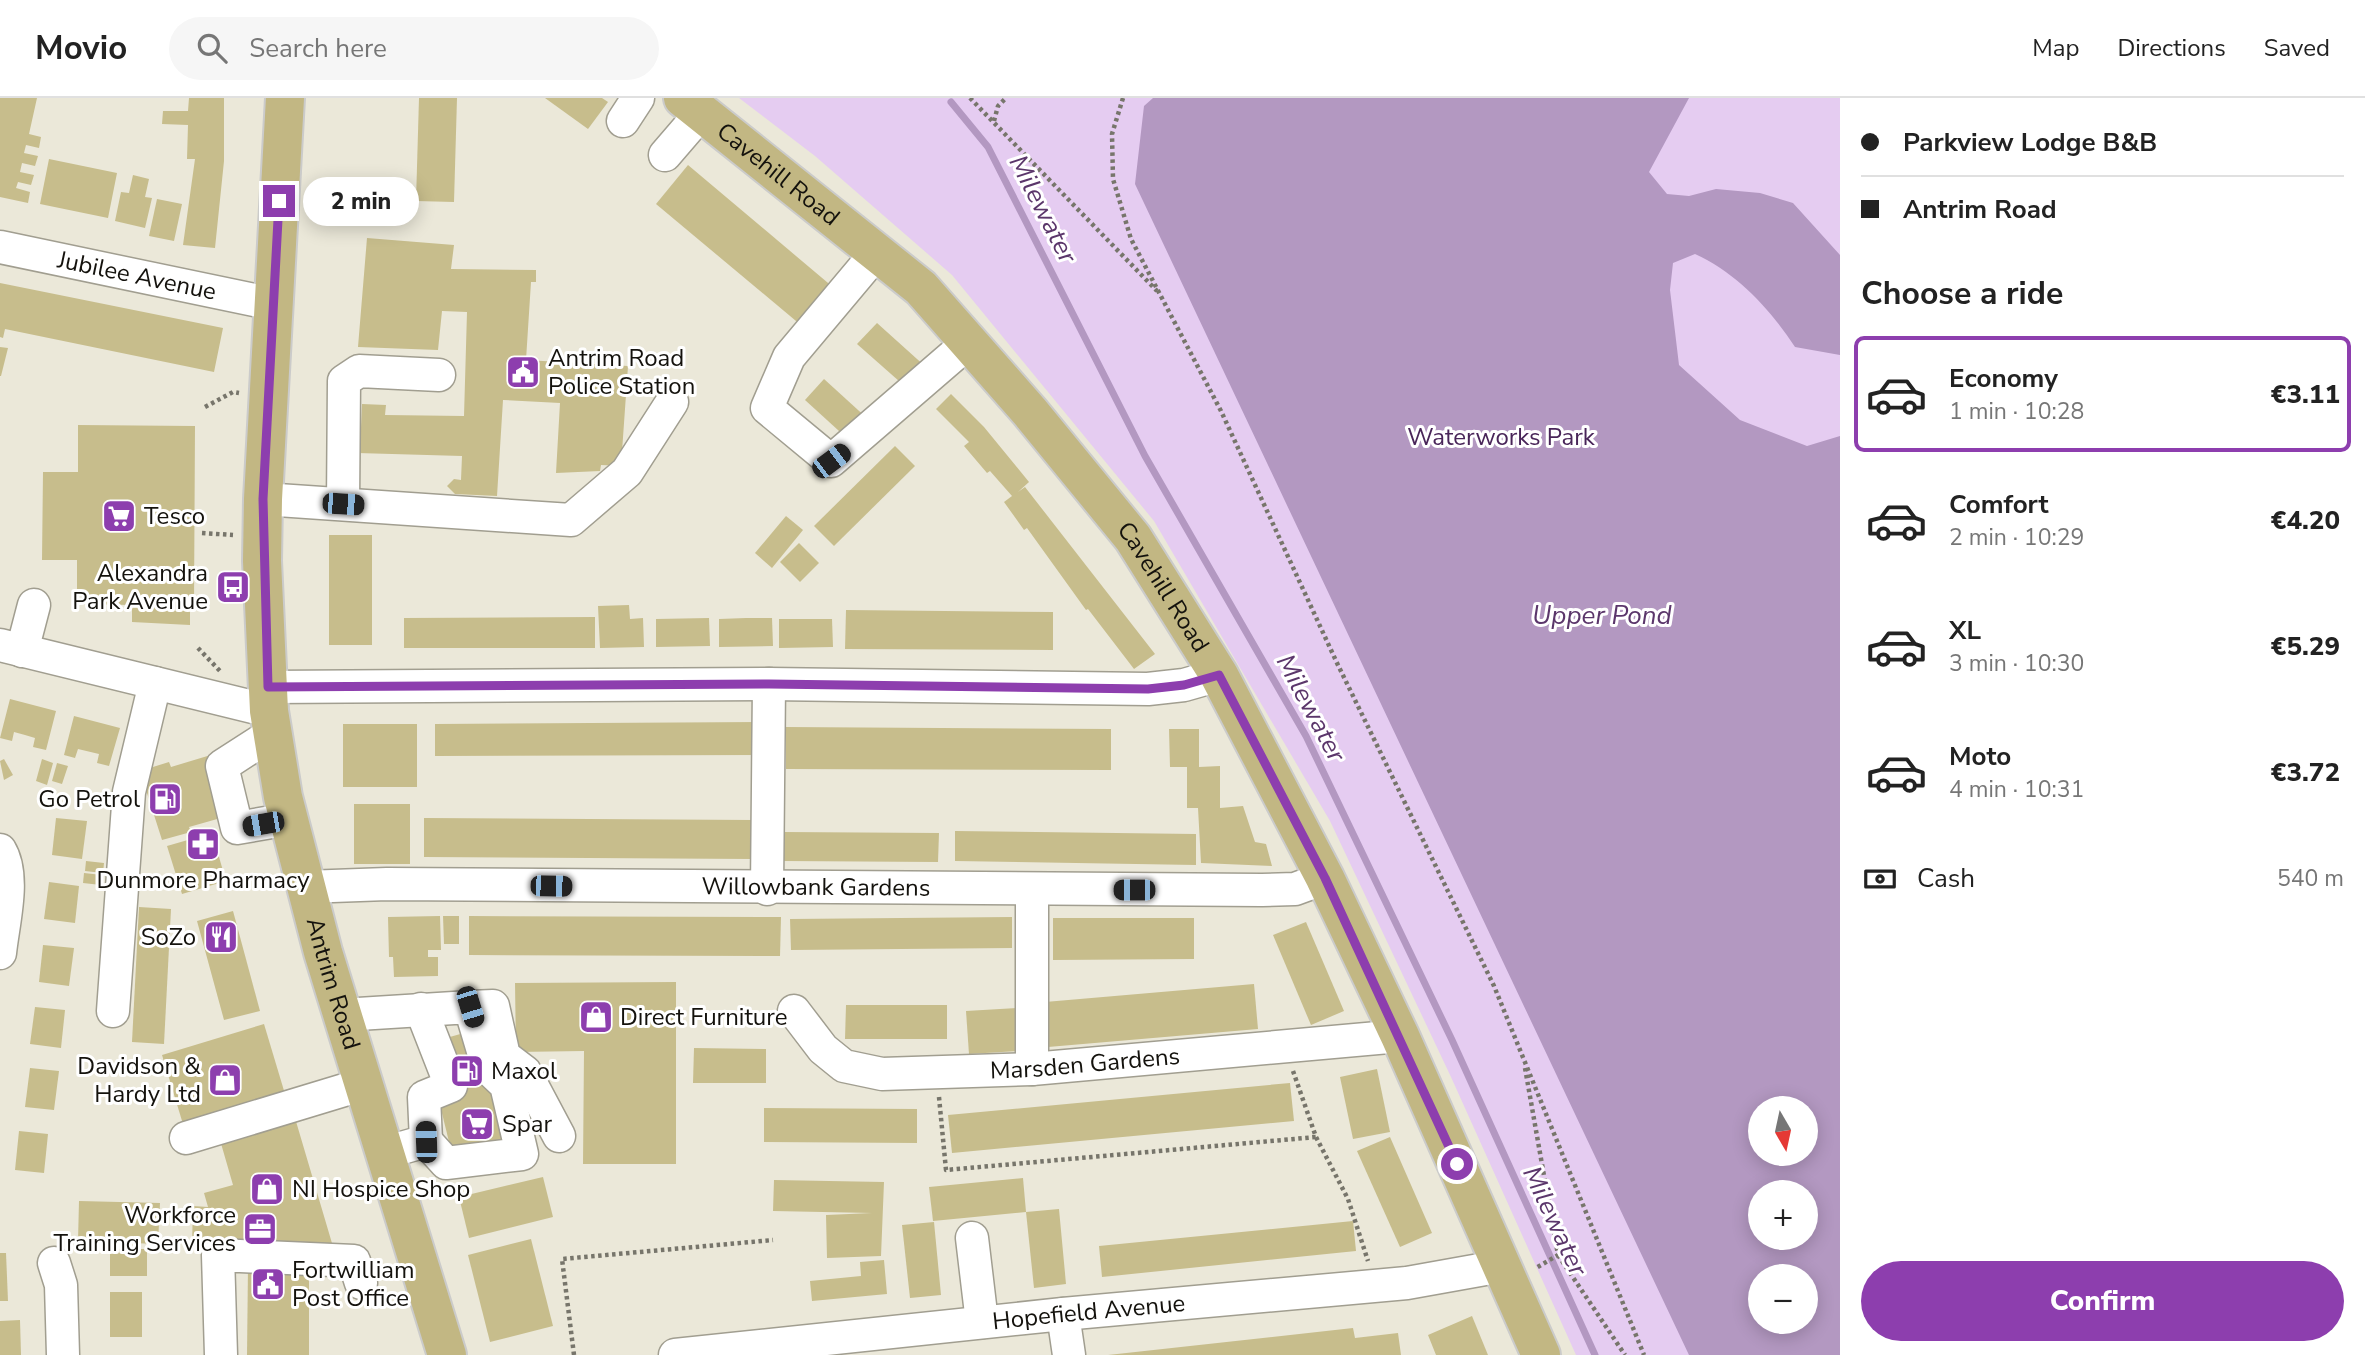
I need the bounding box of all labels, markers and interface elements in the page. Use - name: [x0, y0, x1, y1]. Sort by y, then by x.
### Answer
- search box: [169, 17, 659, 80]
- text: Movio: [35, 26, 127, 71]
- icon: search: [193, 29, 231, 67]
- text: Search here: [249, 31, 387, 66]
- text: Map: [2032, 32, 2079, 64]
- text: Directions: [2117, 32, 2226, 64]
- text: Saved: [2264, 32, 2330, 64]
- street label: Cavehill Road: [710, 115, 846, 233]
- text: Parkview Lodge B&B: [1903, 125, 2157, 160]
- water label: Milewater: [1001, 149, 1085, 270]
- callout: 2 min: [304, 176, 419, 226]
- route end: [263, 185, 295, 217]
- text: 2 min: [331, 186, 391, 217]
- text: Antrim Road: [1903, 192, 2056, 227]
- street label: Jubilee Avenue: [54, 243, 219, 308]
- text: Choose a ride: [1861, 272, 2063, 315]
- place label: Antrim Road Police Station: [548, 342, 695, 402]
- public building icon: Antrim Road Police Station: [504, 353, 542, 391]
- text: Economy: [1949, 361, 2058, 396]
- icon: car: [1865, 363, 1928, 426]
- text: €3.11: [2271, 377, 2340, 412]
- text: 1 min · 10:28: [1949, 396, 2084, 427]
- park label: Waterworks Park: [1407, 421, 1596, 453]
- car: [808, 440, 855, 482]
- text: Comfort: [1949, 487, 2049, 522]
- icon: car: [1865, 489, 1928, 552]
- car: [322, 492, 365, 516]
- supermarket icon: Tesco: [100, 497, 138, 535]
- place label: Tesco: [144, 500, 205, 532]
- text: €4.20: [2271, 503, 2340, 538]
- street label: Cavehill Road: [1110, 515, 1217, 658]
- text: 2 min · 10:29: [1949, 522, 2084, 553]
- place label: Alexandra Park Avenue: [72, 557, 208, 617]
- bus stop icon: Alexandra Park Avenue: [214, 568, 252, 606]
- water label: Upper Pond: [1532, 598, 1673, 633]
- text: XL: [1949, 613, 1981, 648]
- icon: car: [1865, 615, 1928, 678]
- text: €5.29: [2271, 629, 2340, 664]
- water label: Milewater: [1268, 648, 1354, 768]
- text: 3 min · 10:30: [1949, 648, 2084, 679]
- text: Moto: [1949, 739, 2011, 774]
- icon: car: [1865, 741, 1928, 804]
- text: €3.72: [2271, 755, 2340, 790]
- text: 4 min · 10:31: [1949, 774, 2084, 805]
- fuel station icon: Go Petrol: [146, 780, 184, 818]
- place label: Go Petrol: [38, 783, 140, 815]
- car: [241, 810, 286, 838]
- pharmacy icon: Dunmore Pharmacy: [184, 825, 222, 863]
- icon: cash: [1861, 860, 1899, 898]
- text: Cash: [1917, 861, 1975, 896]
- text: 540 m: [2277, 863, 2344, 894]
- place label: Dunmore Pharmacy: [96, 864, 310, 896]
- street label: Willowbank Gardens: [702, 870, 930, 904]
- car: [530, 875, 573, 897]
- car: [1114, 880, 1156, 901]
- street label: Antrim Road: [299, 914, 368, 1053]
- restaurant icon: SoZo: [202, 918, 240, 956]
- place label: SoZo: [141, 921, 196, 953]
- car: [454, 984, 487, 1030]
- shop icon: Direct Furniture: [577, 998, 615, 1036]
- place label: Direct Furniture: [620, 1001, 787, 1033]
- street label: Marsden Gardens: [990, 1040, 1181, 1086]
- place label: Davidson & Hardy Ltd: [77, 1050, 201, 1110]
- fuel station icon: Maxol: [448, 1052, 486, 1090]
- place label: Maxol: [491, 1055, 557, 1087]
- shop icon: Davidson & Hardy Ltd: [206, 1061, 244, 1099]
- north arrow: [1748, 1096, 1818, 1166]
- map controls: [1748, 1096, 1818, 1334]
- supermarket icon: Spar: [458, 1105, 496, 1143]
- place label: Spar: [502, 1108, 552, 1140]
- car: [415, 1121, 438, 1163]
- route start: [1441, 1148, 1473, 1180]
- water label: Milewater: [1514, 1161, 1596, 1282]
- shop icon: NI Hospice Shop: [248, 1170, 286, 1208]
- place label: NI Hospice Shop: [292, 1173, 470, 1205]
- button: +: [1748, 1180, 1818, 1250]
- place label: Workforce Training Services: [54, 1199, 236, 1259]
- office icon: Workforce Training Services: [241, 1210, 279, 1248]
- place label: Fortwilliam Post Office: [292, 1254, 415, 1314]
- button: Confirm: [1861, 1261, 2344, 1341]
- button: −: [1748, 1264, 1818, 1334]
- public building icon: Fortwilliam Post Office: [249, 1265, 287, 1303]
- street label: Hopefield Avenue: [991, 1287, 1187, 1337]

